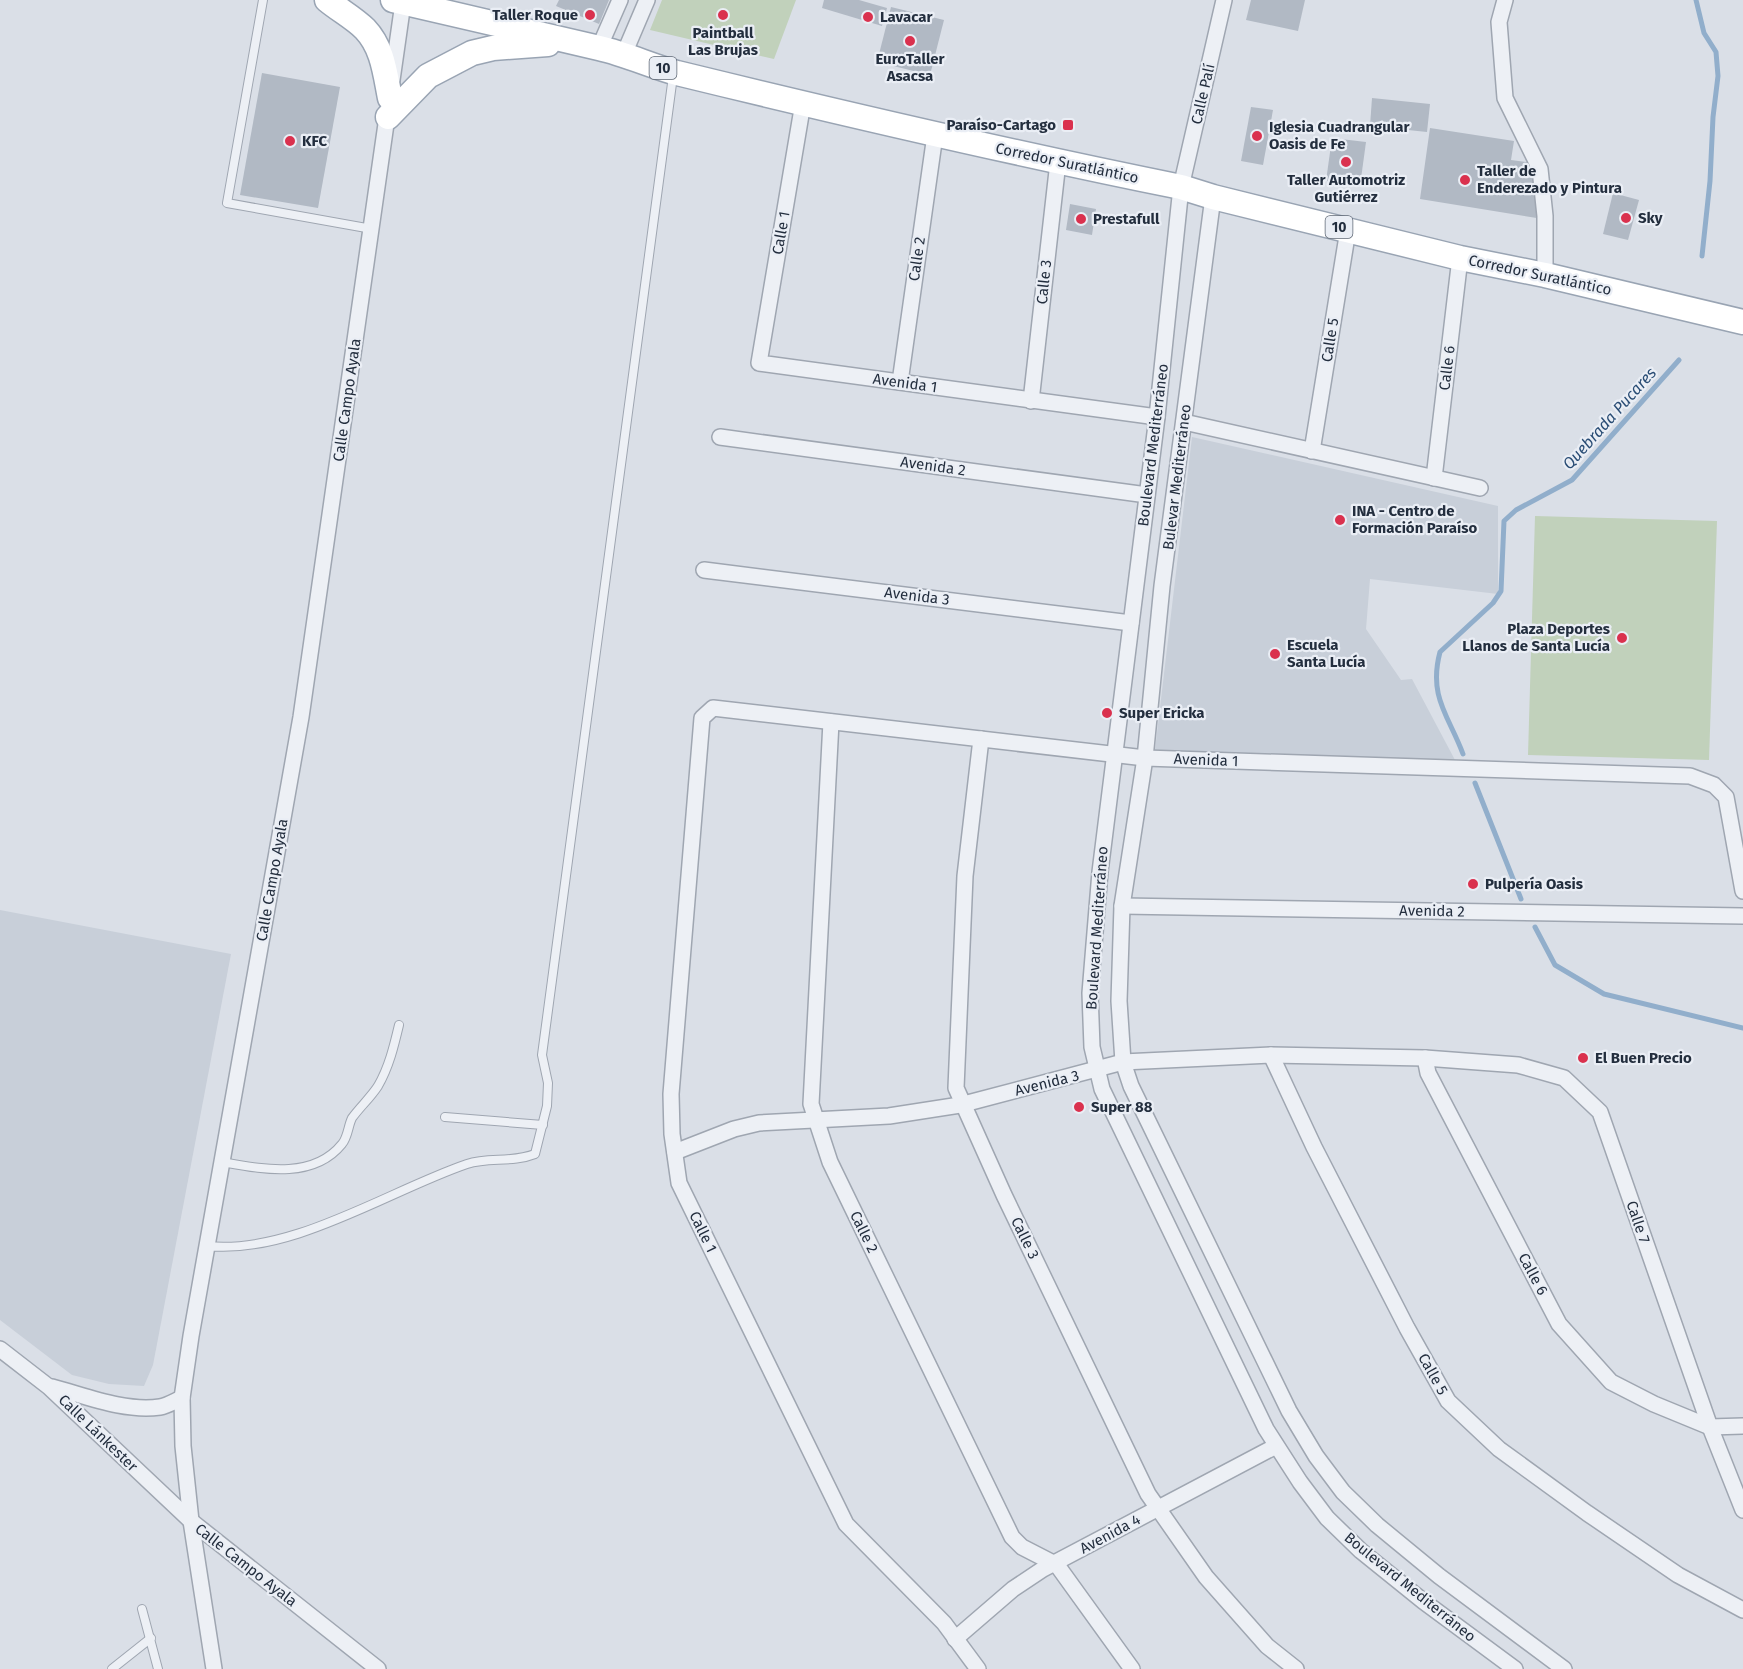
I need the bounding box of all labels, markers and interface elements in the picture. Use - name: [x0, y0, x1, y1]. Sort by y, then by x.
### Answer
- place label: Taller Roque: [492, 6, 578, 24]
- marker: Taller Roque: [583, 8, 597, 22]
- marker: Paintball Las Brujas: [716, 8, 730, 22]
- place label: Lavacar: [880, 8, 933, 26]
- marker: Lavacar: [861, 10, 875, 24]
- place label: Paintball Las Brujas: [688, 24, 758, 59]
- marker: EuroTaller Asacsa: [903, 34, 917, 48]
- place label: EuroTaller Asacsa: [875, 50, 946, 85]
- road number: 10: [650, 57, 676, 79]
- street label: Calle Palí: [1187, 62, 1219, 126]
- place label: Paraíso-Cartago: [946, 116, 1056, 134]
- marker: Paraíso-Cartago: [1061, 118, 1075, 132]
- place label: Iglesia Cuadrangular Oasis de Fe: [1269, 118, 1410, 153]
- marker: Iglesia Cuadrangular Oasis de Fe: [1250, 129, 1264, 143]
- place label: KFC: [302, 132, 328, 150]
- marker: KFC: [283, 134, 297, 148]
- street label: Corredor Suratlántico: [994, 139, 1140, 187]
- marker: Taller Automotriz Gutiérrez: [1339, 155, 1353, 169]
- place label: Taller de Enderezado y Pintura: [1477, 162, 1622, 197]
- place label: Taller Automotriz Gutiérrez: [1287, 171, 1405, 206]
- marker: Taller de Enderezado y Pintura: [1458, 173, 1472, 187]
- place label: Sky: [1638, 209, 1663, 227]
- street label: Calle 1: [768, 210, 794, 256]
- place label: Prestafull: [1093, 210, 1160, 228]
- marker: Sky: [1619, 211, 1633, 225]
- marker: Prestafull: [1074, 212, 1088, 226]
- road number: 10: [1326, 216, 1352, 238]
- street label: Calle 2: [905, 236, 929, 282]
- street label: Corredor Suratlántico: [1467, 251, 1613, 299]
- street label: Calle 3: [1033, 259, 1055, 305]
- street label: Calle 5: [1318, 317, 1342, 363]
- street label: Calle Campo Ayala: [329, 337, 365, 463]
- street label: Calle 6: [1435, 345, 1459, 391]
- street label: Boulevard Mediterráneo: [1134, 363, 1172, 527]
- water label: Quebrada Pucares: [1559, 363, 1660, 473]
- street label: Avenida 1: [872, 370, 938, 396]
- street label: Bulevar Mediterráneo: [1159, 403, 1195, 551]
- street label: Avenida 2: [899, 453, 967, 479]
- place label: INA - Centro de Formación Paraíso: [1352, 502, 1477, 537]
- marker: INA - Centro de Formación Paraíso: [1333, 513, 1347, 527]
- street label: Avenida 3: [883, 583, 951, 609]
- place label: Plaza Deportes Llanos de Santa Lucía: [1462, 620, 1610, 655]
- marker: Plaza Deportes Llanos de Santa Lucía: [1615, 631, 1629, 645]
- place label: Escuela Santa Lucía: [1287, 636, 1366, 671]
- marker: Escuela Santa Lucía: [1268, 647, 1282, 661]
- place label: Super Ericka: [1119, 704, 1204, 722]
- marker: Super Ericka: [1100, 706, 1114, 720]
- street label: Avenida 1: [1173, 750, 1239, 770]
- street label: Calle Campo Ayala: [252, 817, 292, 943]
- street label: Boulevard Mediterráneo: [1082, 846, 1112, 1010]
- place label: Pulpería Oasis: [1485, 875, 1583, 893]
- marker: Pulpería Oasis: [1466, 877, 1480, 891]
- street label: Avenida 2: [1399, 901, 1465, 921]
- place label: El Buen Precio: [1595, 1049, 1692, 1067]
- marker: El Buen Precio: [1576, 1051, 1590, 1065]
- street label: Avenida 3: [1013, 1066, 1081, 1100]
- place label: Super 88: [1091, 1098, 1153, 1116]
- marker: Super 88: [1072, 1100, 1086, 1114]
- street label: Calle 7: [1622, 1198, 1654, 1246]
- street label: Calle 1: [685, 1208, 721, 1256]
- street label: Calle 2: [846, 1208, 882, 1256]
- street label: Calle 3: [1007, 1214, 1043, 1262]
- street label: Calle 6: [1514, 1250, 1552, 1298]
- street label: Calle 5: [1414, 1350, 1452, 1398]
- street label: Calle Lánkester: [55, 1391, 142, 1475]
- street label: Avenida 4: [1077, 1511, 1143, 1557]
- street label: Calle Campo Ayala: [191, 1520, 301, 1610]
- street label: Boulevard Mediterráneo: [1341, 1528, 1479, 1646]

